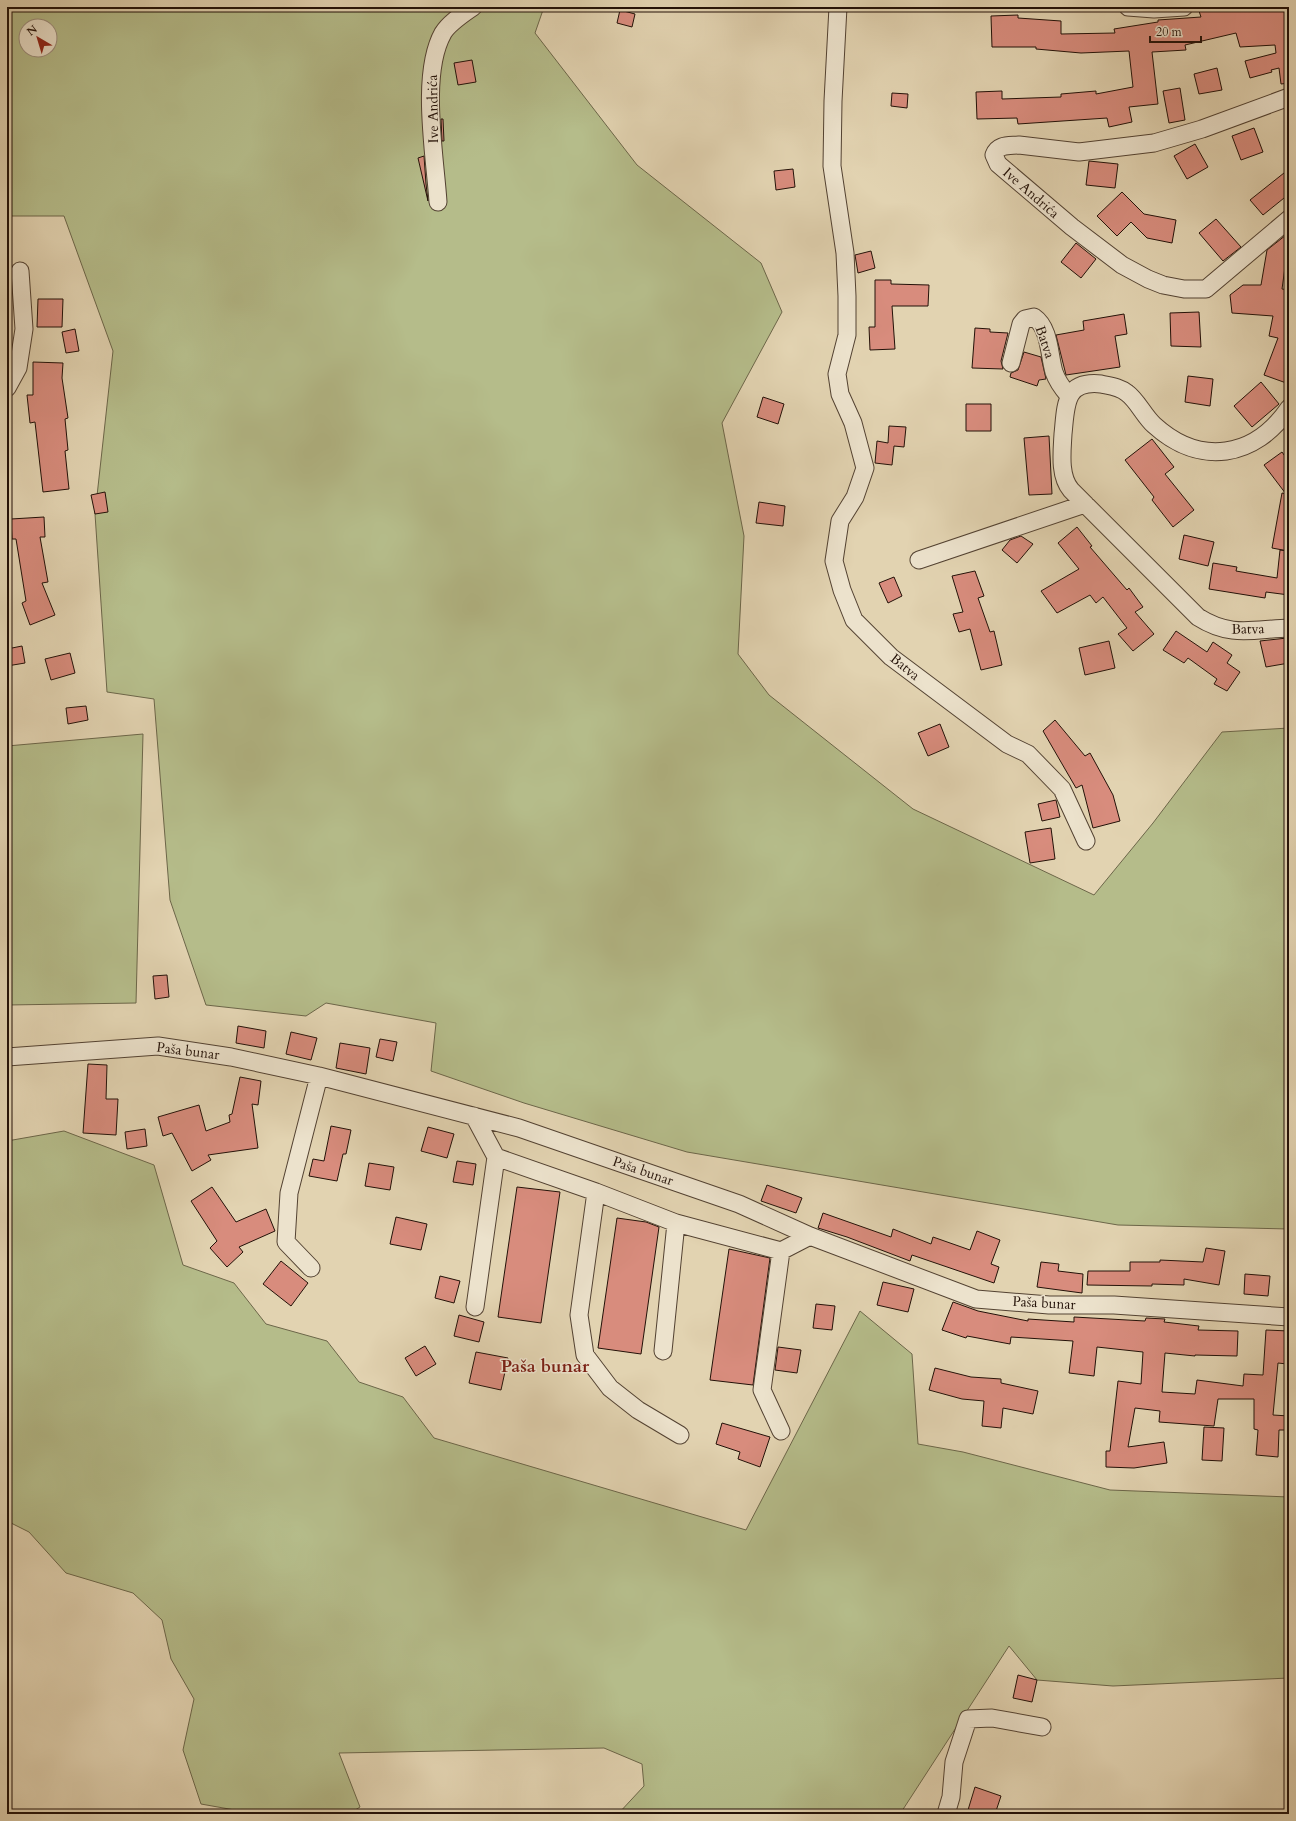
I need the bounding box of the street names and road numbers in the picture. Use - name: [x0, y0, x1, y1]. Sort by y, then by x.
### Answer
- street label: Ive Andrića: [423, 74, 443, 144]
- street label: Ive Andrića: [999, 163, 1063, 223]
- street label: Batva: [1031, 323, 1059, 361]
- street label: Batva: [1231, 619, 1265, 639]
- street label: Batva: [886, 649, 924, 685]
- street label: Paša bunar: [156, 1038, 221, 1064]
- street label: Paša bunar: [610, 1152, 677, 1191]
- street label: Paša bunar: [1012, 1292, 1077, 1314]

